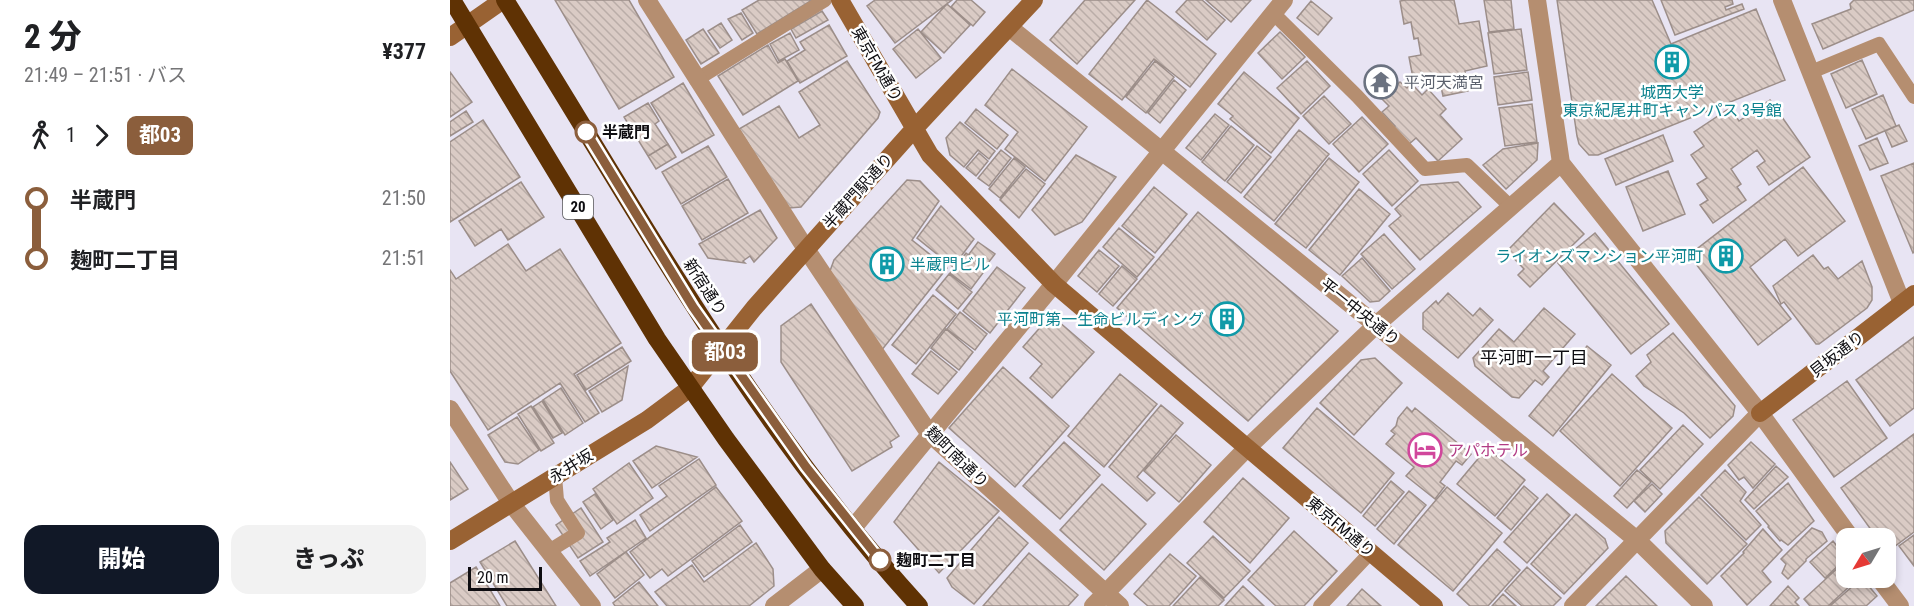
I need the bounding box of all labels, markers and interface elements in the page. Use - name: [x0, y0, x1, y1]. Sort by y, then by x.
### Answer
- text: 2 分: [24, 17, 81, 56]
- street label: 東京FM通り: [848, 23, 906, 105]
- text: ¥377: [382, 39, 426, 64]
- building icon: 城西大学 東京紀尾井町キャンパス 3号館: [1654, 44, 1690, 80]
- text: 21:49 – 21:51 · バス: [24, 63, 187, 87]
- temple icon: 平河天満宮: [1363, 64, 1399, 100]
- place label: 平河天満宮: [1404, 73, 1484, 92]
- place label: 城西大学 東京紀尾井町キャンパス 3号館: [1562, 83, 1782, 120]
- icon: walk: [24, 119, 57, 152]
- icon: forward: [85, 119, 118, 152]
- marker: 半蔵門: [575, 121, 597, 143]
- text: 1: [66, 123, 76, 147]
- text: 都03: [139, 123, 181, 147]
- place label: 半蔵門: [602, 123, 650, 142]
- street label: 半蔵門駅通り: [819, 149, 897, 233]
- text: 21:50: [382, 186, 426, 210]
- text: 半蔵門: [70, 188, 136, 213]
- road number: 20: [563, 195, 593, 219]
- building icon: ライオンズマンション平河町: [1708, 238, 1744, 274]
- text: 21:51: [382, 246, 426, 270]
- building icon: 半蔵門ビル: [869, 246, 905, 282]
- place label: ライオンズマンション平河町: [1495, 247, 1703, 266]
- text: 麹町二丁目: [70, 248, 180, 273]
- street label: 新宿通り: [680, 255, 730, 319]
- place label: 半蔵門ビル: [910, 255, 990, 274]
- street label: 平一中央通り: [1317, 274, 1403, 350]
- building icon: 平河町第一生命ビルディング: [1209, 301, 1245, 337]
- place label: 平河町第一生命ビルディング: [997, 310, 1204, 329]
- street label: 貝坂通り: [1806, 327, 1868, 381]
- line badge: 都03: [690, 332, 760, 372]
- text: 都03: [704, 340, 746, 364]
- district label: 平河町一丁目: [1480, 347, 1588, 368]
- street label: 麹町南通り: [922, 422, 992, 492]
- hotel icon: アパホテル: [1407, 432, 1443, 468]
- place label: アパホテル: [1448, 441, 1528, 460]
- street label: 永井坂: [546, 445, 596, 487]
- street label: 東京FM通り: [1303, 493, 1379, 561]
- button: 開始: [24, 525, 219, 594]
- button: きっぷ: [231, 525, 426, 594]
- north arrow: [1836, 528, 1896, 588]
- map controls: [1836, 528, 1896, 588]
- marker: 麹町二丁目: [869, 549, 891, 571]
- place label: 麹町二丁目: [896, 551, 976, 570]
- scale bar: [468, 564, 542, 592]
- text: 20 m: [477, 568, 509, 587]

